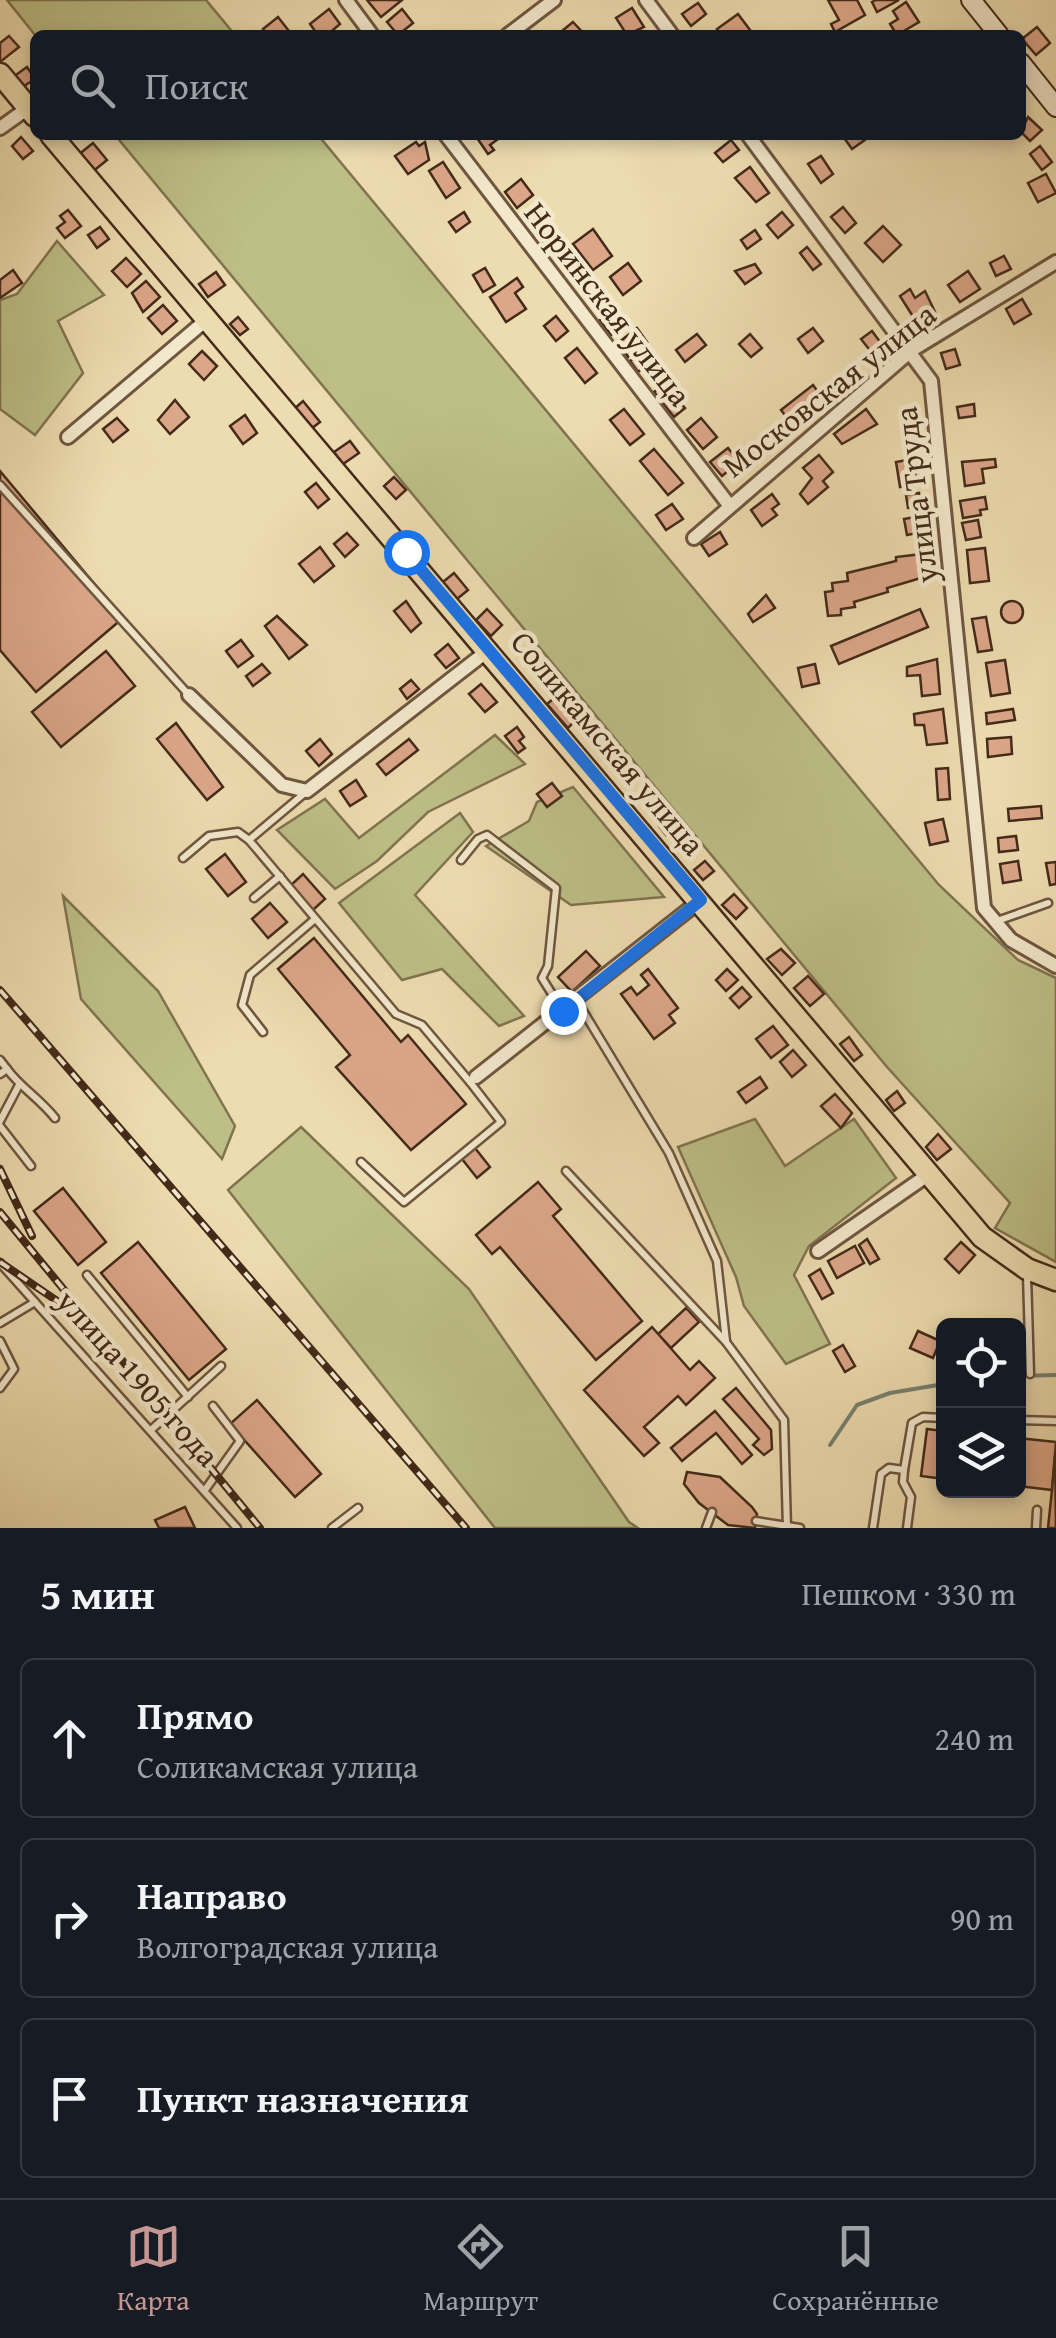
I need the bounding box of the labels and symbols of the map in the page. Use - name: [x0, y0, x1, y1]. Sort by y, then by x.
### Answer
- street label: Норинская улица: [513, 191, 704, 417]
- street label: Московская улица: [712, 291, 946, 488]
- street label: улица Труда: [881, 403, 950, 587]
- route start: [384, 530, 430, 576]
- street label: Соликамская улица: [500, 620, 717, 866]
- route end: [541, 989, 587, 1035]
- street label: улица 1905 года: [45, 1278, 231, 1477]

